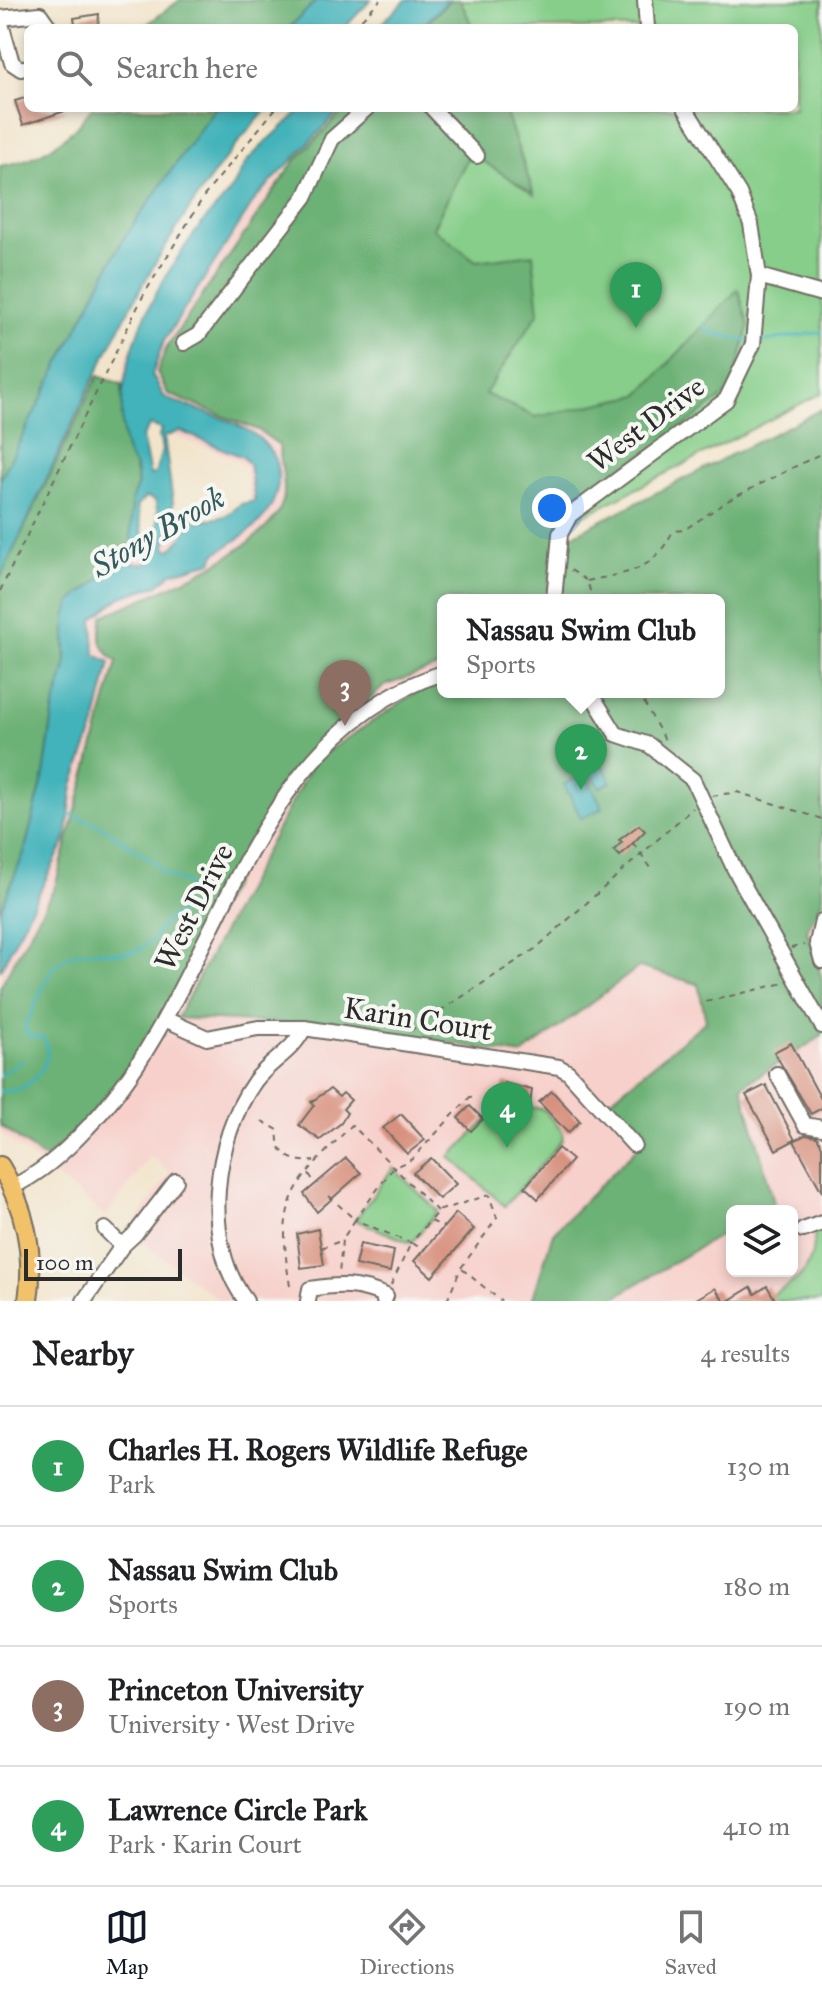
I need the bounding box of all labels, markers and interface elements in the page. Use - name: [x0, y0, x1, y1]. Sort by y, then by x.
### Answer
- search box: [24, 24, 798, 112]
- icon: search: [52, 46, 96, 90]
- text: Search here: [116, 50, 258, 86]
- pin: 1: [610, 262, 662, 328]
- street label: West Drive: [580, 368, 712, 480]
- water label: Stony Brook: [83, 478, 232, 586]
- your location: [532, 488, 572, 528]
- popup: [437, 594, 725, 698]
- text: Nassau Swim Club: [466, 612, 696, 648]
- text: Sports: [466, 648, 536, 680]
- pin: 3: [319, 660, 371, 726]
- pin: 2: [555, 724, 607, 790]
- street label: West Drive: [147, 838, 241, 976]
- street label: Karin Court: [341, 990, 495, 1049]
- pin: 4: [481, 1082, 533, 1148]
- map controls: [726, 1205, 798, 1277]
- button: layers: [726, 1205, 798, 1277]
- scale bar: [24, 1245, 182, 1281]
- text: 100 m: [36, 1249, 93, 1276]
- text: Nearby: [32, 1333, 134, 1374]
- text: 4 results: [701, 1337, 790, 1369]
- text: Charles H. Rogers Wildlife Refuge: [108, 1432, 528, 1468]
- text: 1: [53, 1450, 63, 1482]
- text: 130 m: [727, 1450, 790, 1482]
- text: Park: [108, 1468, 155, 1500]
- text: Nassau Swim Club: [108, 1552, 338, 1588]
- text: 2: [52, 1570, 64, 1602]
- text: 180 m: [723, 1570, 790, 1602]
- text: Sports: [108, 1588, 178, 1620]
- text: Princeton University: [108, 1672, 363, 1708]
- text: 3: [53, 1690, 63, 1722]
- text: 190 m: [723, 1690, 790, 1722]
- text: University · West Drive: [108, 1708, 355, 1740]
- text: Lawrence Circle Park: [108, 1792, 367, 1828]
- text: 4: [51, 1810, 65, 1842]
- text: 410 m: [723, 1810, 790, 1842]
- text: Park · Karin Court: [108, 1828, 302, 1860]
- tab: Map: [105, 1905, 149, 1980]
- tab: Directions: [359, 1905, 454, 1980]
- tab: Saved: [665, 1905, 717, 1980]

